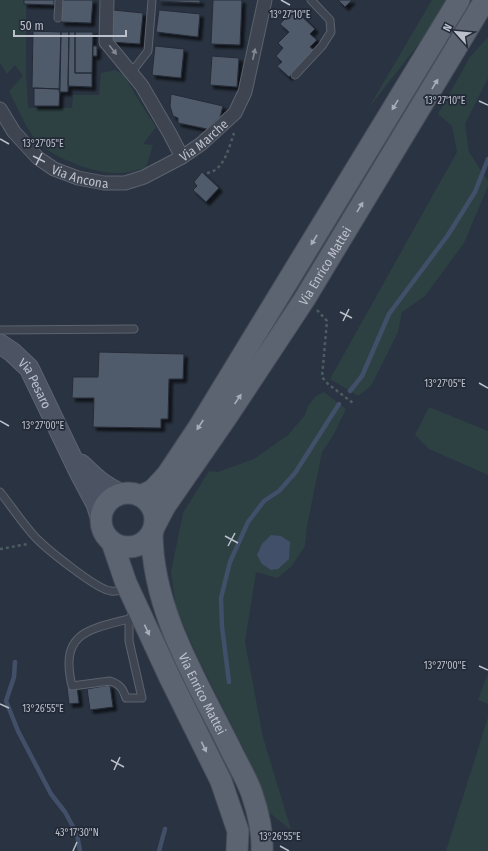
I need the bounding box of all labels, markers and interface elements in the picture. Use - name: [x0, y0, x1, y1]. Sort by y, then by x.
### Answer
- text: 13°27'10"E: [269, 9, 311, 21]
- scale bar: [14, 12, 126, 38]
- north arrow: [436, 12, 476, 52]
- text: 50 m: [20, 19, 44, 33]
- text: N: [440, 22, 455, 34]
- one-way arrow: [108, 45, 117, 56]
- one-way arrow: [251, 48, 257, 60]
- one-way arrow: [431, 78, 438, 90]
- text: 13°27'10"E: [424, 95, 466, 107]
- one-way arrow: [392, 99, 399, 111]
- street label: Via Marche: [177, 116, 231, 165]
- text: 13°27'05"E: [22, 138, 64, 150]
- street label: Via Ancona: [49, 162, 108, 191]
- one-way arrow: [357, 201, 364, 213]
- street label: Via Enrico Mattei: [296, 224, 354, 308]
- one-way arrow: [310, 234, 317, 246]
- street label: Via Pesaro: [15, 355, 54, 411]
- text: 13°27'05"E: [424, 378, 466, 390]
- one-way arrow: [234, 394, 242, 405]
- one-way arrow: [197, 419, 204, 431]
- text: 13°27'00"E: [22, 420, 64, 432]
- one-way arrow: [144, 624, 150, 635]
- street label: Via Enrico Mattei: [176, 651, 229, 737]
- text: 13°27'00"E: [424, 660, 466, 672]
- text: 13°26'55"E: [22, 703, 64, 715]
- one-way arrow: [201, 741, 207, 753]
- text: 43°17'30"N: [55, 827, 99, 839]
- text: 13°26'55"E: [259, 831, 301, 843]

